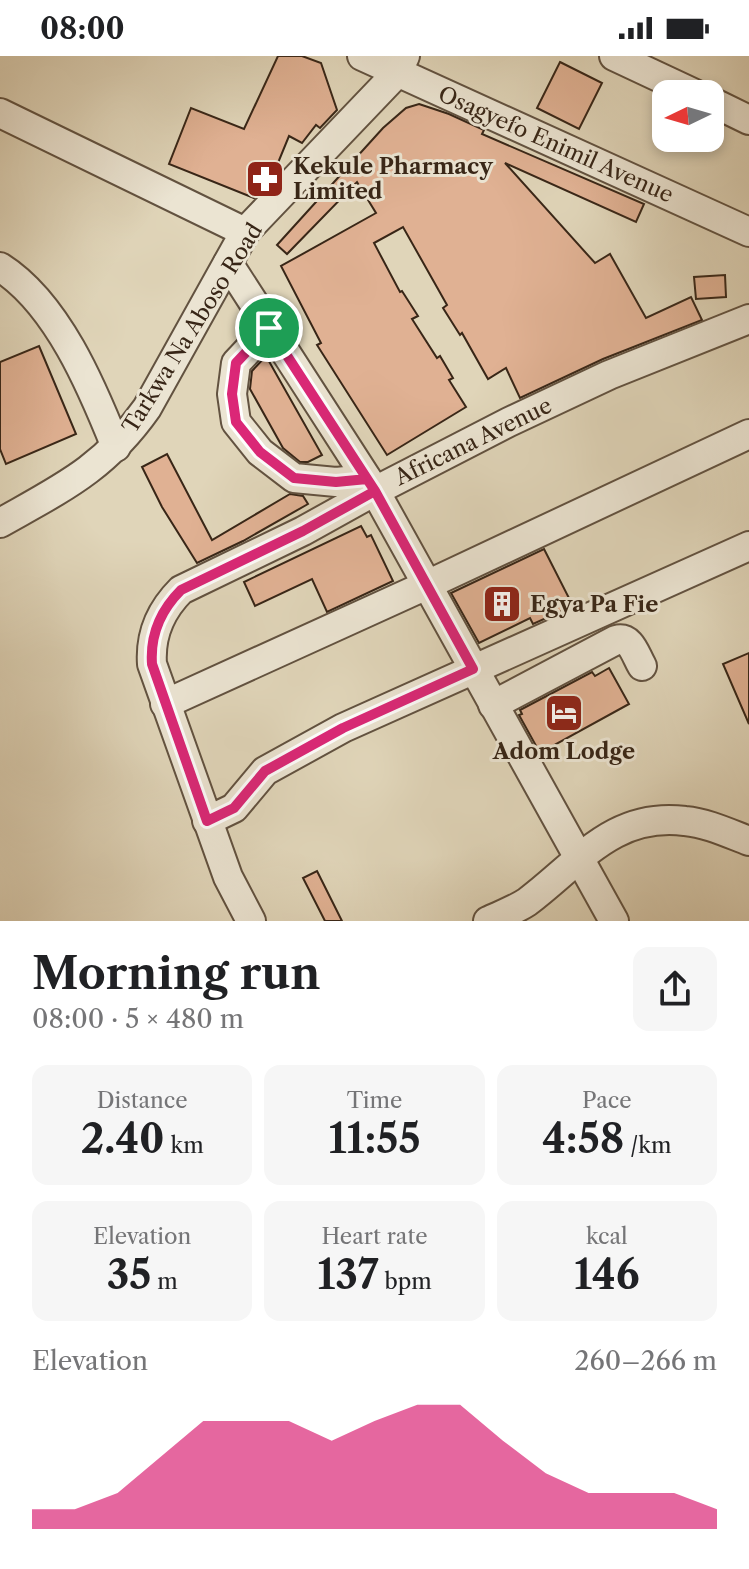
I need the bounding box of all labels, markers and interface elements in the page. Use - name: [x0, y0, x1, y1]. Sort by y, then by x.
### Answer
- text: 08:00: [40, 10, 125, 47]
- street label: Osagyefo Enimil Avenue: [434, 80, 678, 209]
- north arrow: [652, 80, 724, 152]
- map controls: [652, 80, 724, 152]
- place label: Kekule Pharmacy Limited: [293, 153, 493, 205]
- pharmacy icon: Kekule Pharmacy Limited: [244, 158, 286, 200]
- street label: Tarkwa Na Aboso Road: [117, 218, 268, 438]
- pin: [235, 294, 303, 362]
- icon: arrive: [247, 306, 291, 350]
- street label: Africana Avenue: [389, 392, 556, 492]
- building icon: Egya Pa Fie: [481, 583, 523, 625]
- place label: Egya Pa Fie: [530, 591, 658, 618]
- hotel icon: Adom Lodge: [543, 692, 585, 734]
- place label: Adom Lodge: [492, 738, 635, 765]
- text: Morning run: [32, 946, 321, 1000]
- button: share: [633, 947, 717, 1031]
- text: 08:00 · 5 × 480 m: [32, 1003, 244, 1035]
- text: Distance: [97, 1087, 188, 1114]
- text: Time: [347, 1087, 402, 1114]
- text: Pace: [582, 1087, 632, 1114]
- text: 2.40: [81, 1114, 165, 1163]
- text: 11:55: [328, 1114, 421, 1163]
- text: 4:58: [542, 1114, 624, 1163]
- text: km: [165, 1132, 204, 1159]
- text: /km: [624, 1132, 671, 1159]
- text: Elevation: [93, 1223, 191, 1250]
- text: Heart rate: [321, 1223, 428, 1250]
- text: kcal: [586, 1223, 628, 1250]
- text: 35: [107, 1250, 151, 1299]
- text: 137: [317, 1250, 379, 1299]
- text: 146: [574, 1250, 640, 1299]
- text: m: [151, 1268, 178, 1295]
- text: bpm: [379, 1268, 432, 1295]
- text: Elevation: [32, 1345, 148, 1377]
- text: 260–266 m: [574, 1345, 717, 1377]

